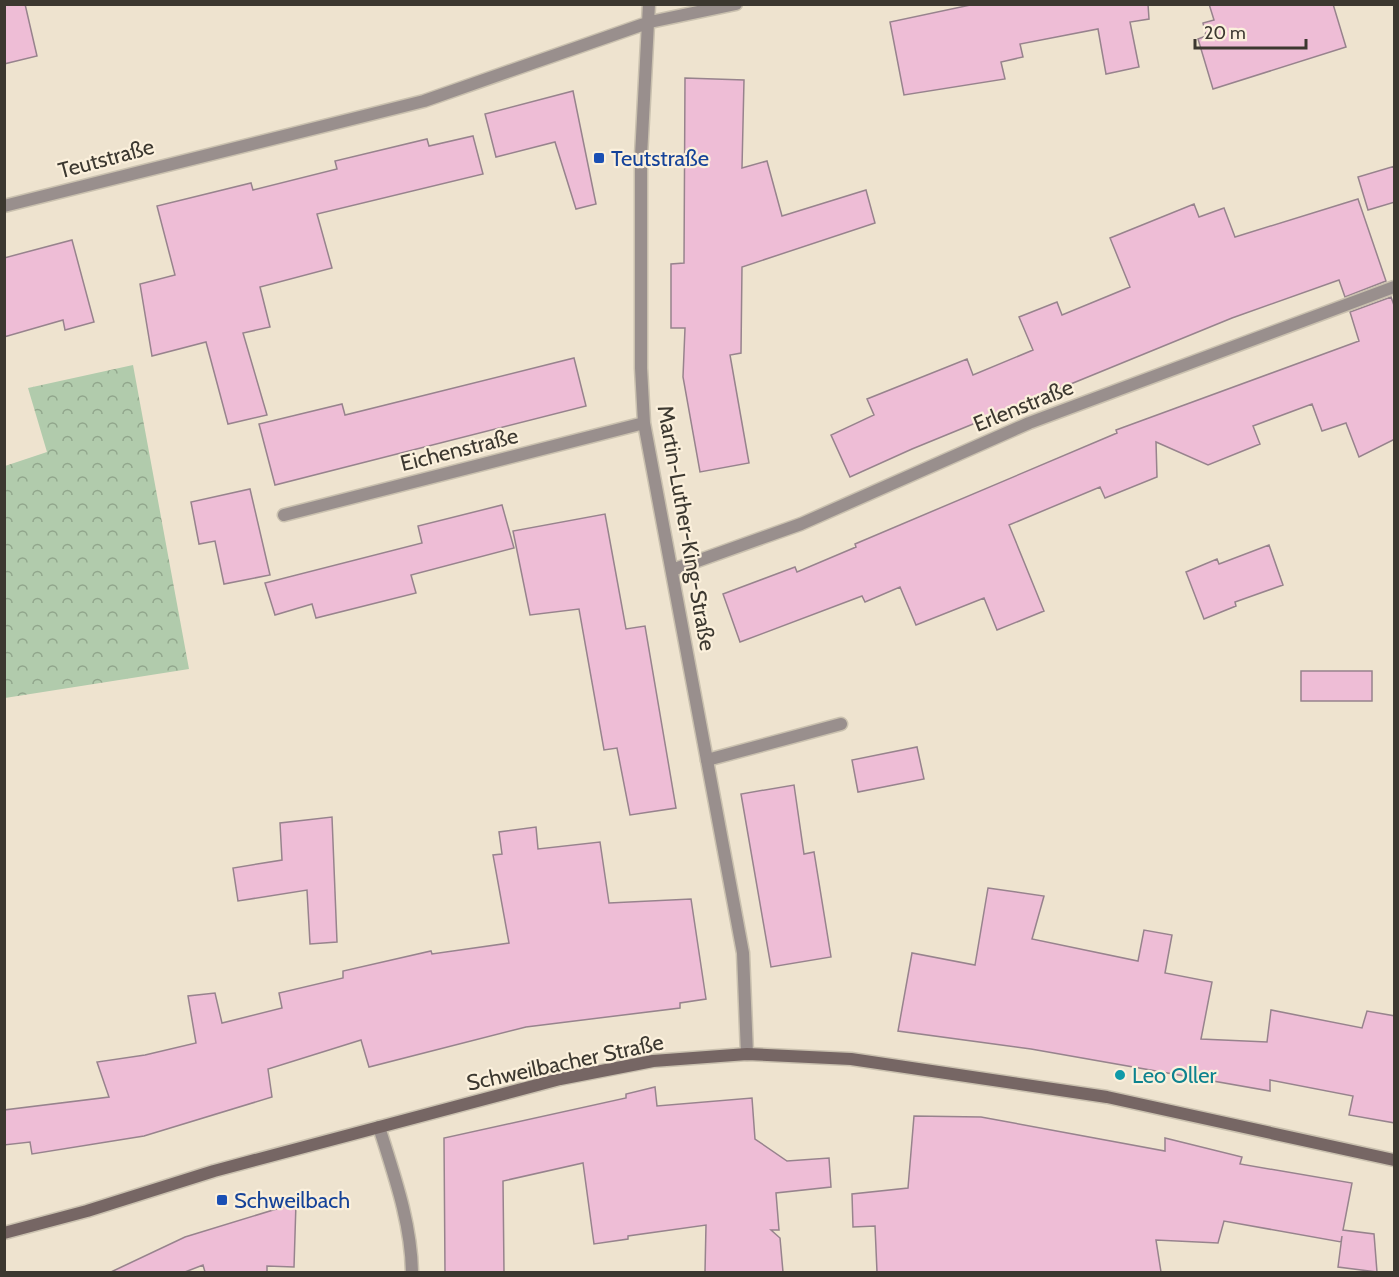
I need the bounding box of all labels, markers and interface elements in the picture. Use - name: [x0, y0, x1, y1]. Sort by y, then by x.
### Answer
- scale bar: [1195, 12, 1306, 50]
- text: 20 m: [1204, 22, 1246, 44]
- street label: Teutstraße: [55, 133, 157, 184]
- place label: Teutstraße: [611, 145, 709, 172]
- marker: Teutstraße: [592, 151, 606, 165]
- street label: Erlenstraße: [969, 373, 1077, 438]
- street label: Martin-Luther-King-Straße: [652, 403, 721, 653]
- street label: Eichenstraße: [397, 422, 521, 477]
- street label: Schweilbacher Straße: [464, 1028, 666, 1097]
- place label: Leo Oller: [1132, 1062, 1216, 1089]
- marker: Leo Oller: [1113, 1068, 1127, 1082]
- place label: Schweilbach: [234, 1187, 350, 1214]
- marker: Schweilbach: [215, 1193, 229, 1207]

